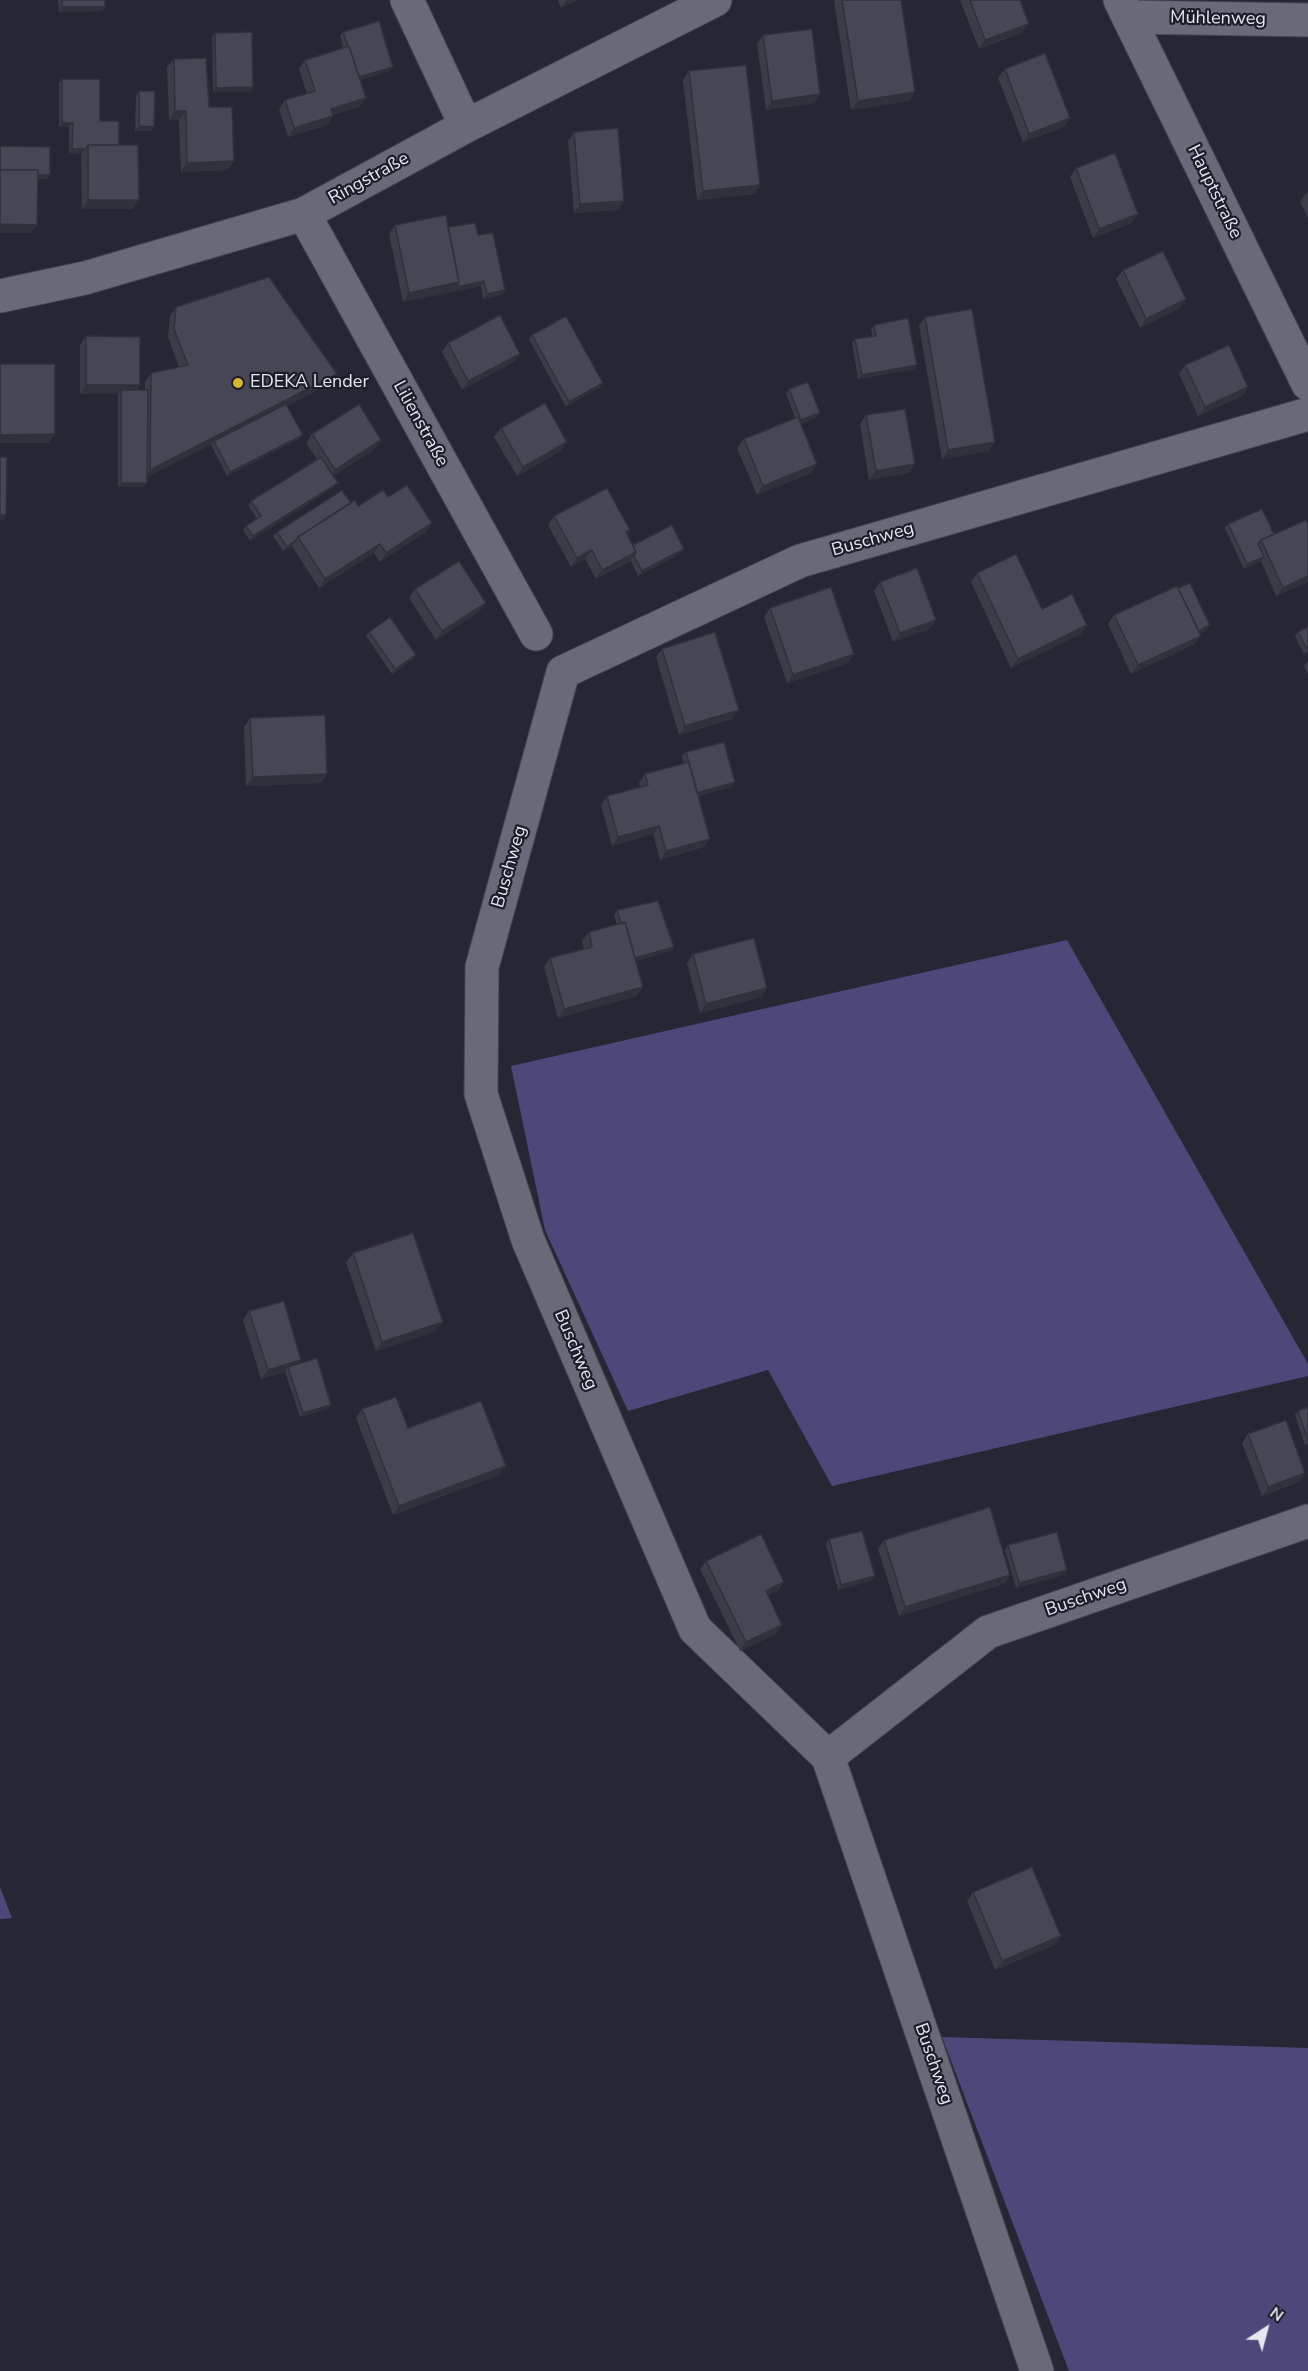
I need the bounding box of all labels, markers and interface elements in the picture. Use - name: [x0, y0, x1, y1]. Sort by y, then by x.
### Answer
- street label: Mühlenweg: [1170, 7, 1266, 31]
- street label: Hauptstraße: [1182, 142, 1246, 242]
- street label: Ringstraße: [325, 148, 413, 210]
- place label: EDEKA Lender: [250, 372, 369, 394]
- marker: EDEKA Lender: [231, 376, 245, 390]
- street label: Lilienstraße: [388, 377, 452, 471]
- street label: Buschweg: [829, 518, 917, 562]
- street label: Buschweg: [488, 823, 532, 911]
- street label: Buschweg: [549, 1307, 601, 1393]
- street label: Buschweg: [1043, 1574, 1129, 1622]
- street label: Buschweg: [909, 2021, 957, 2107]
- north arrow: [1236, 2299, 1296, 2359]
- text: N: [1265, 2302, 1288, 2327]

